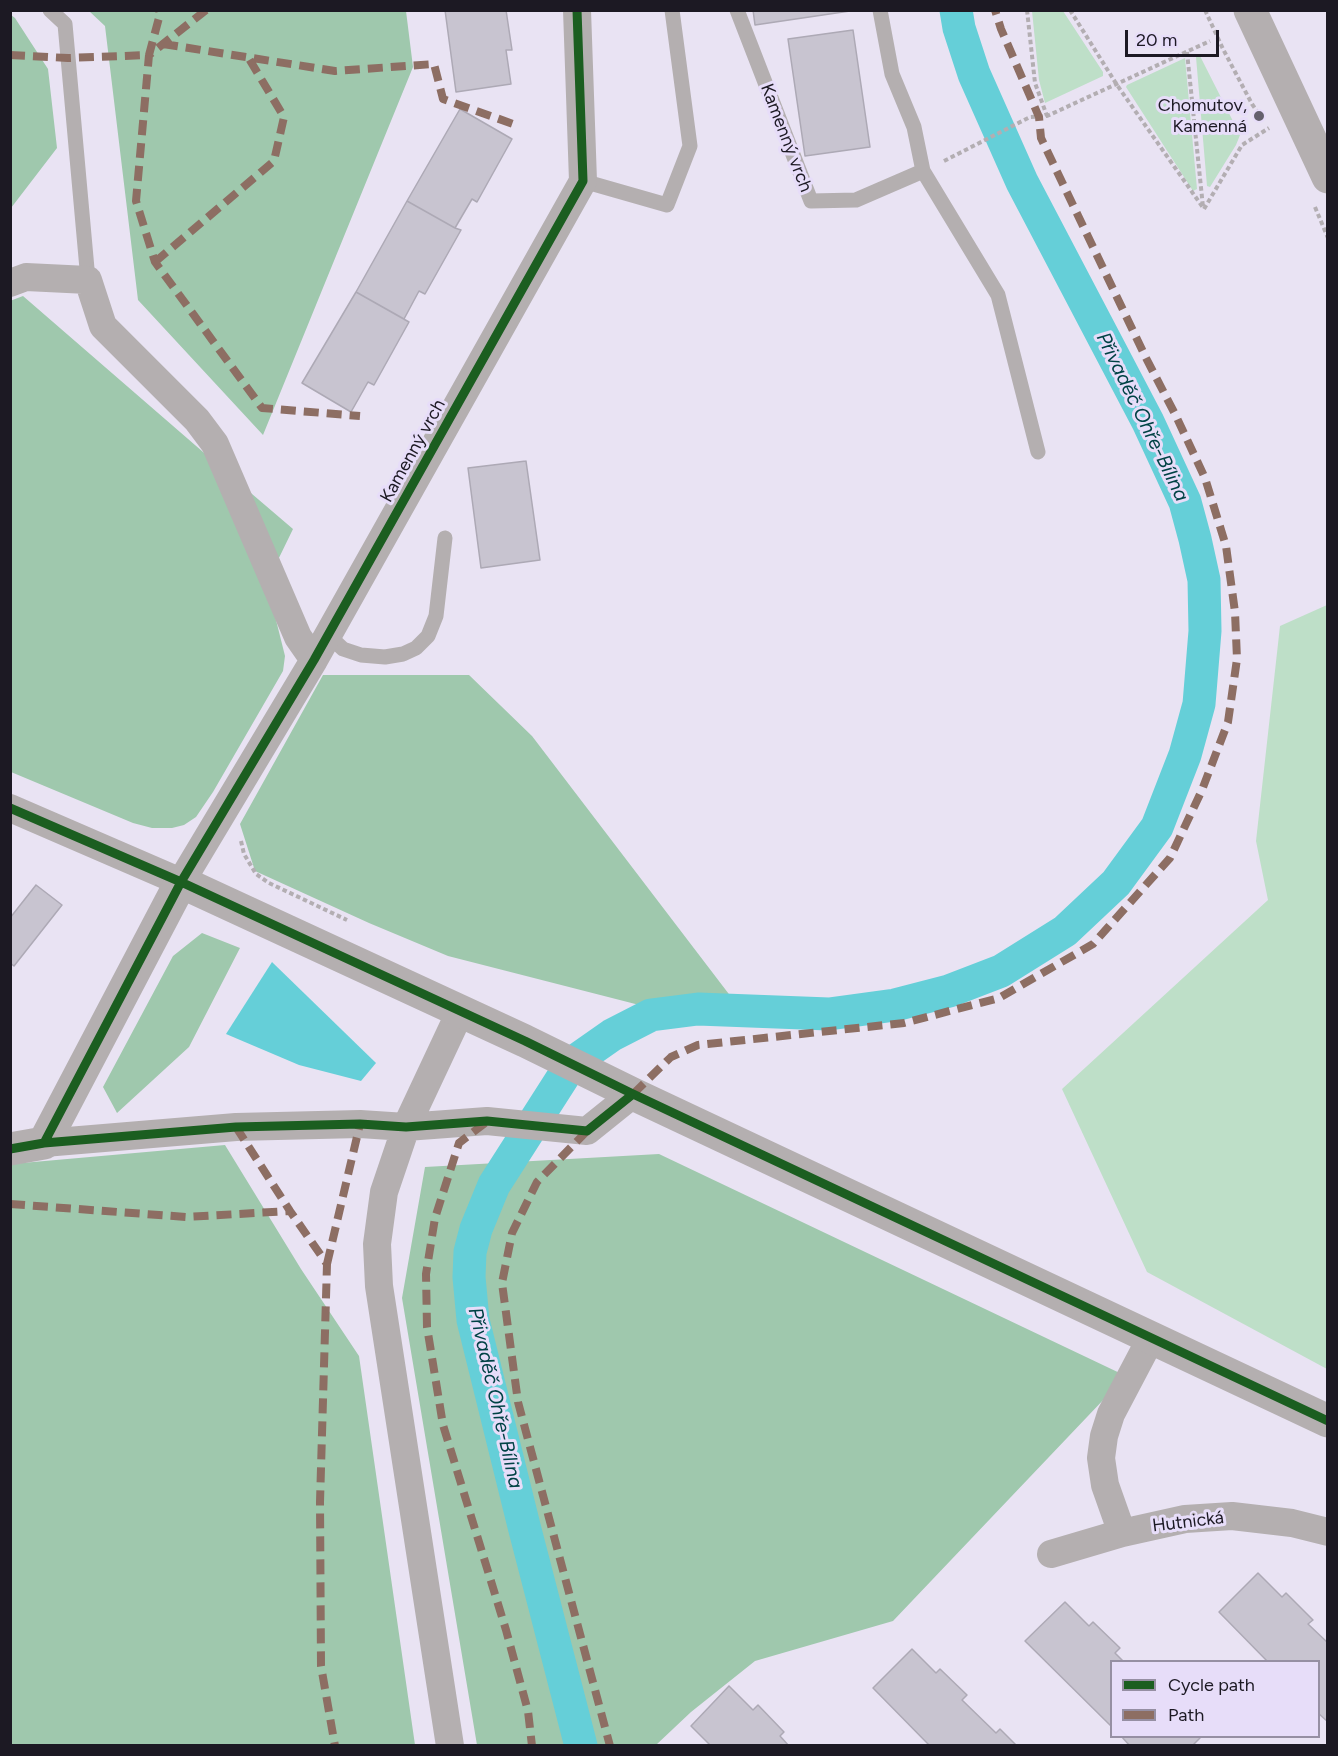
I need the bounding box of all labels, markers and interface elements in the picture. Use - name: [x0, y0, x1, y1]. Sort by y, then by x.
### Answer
- scale bar: [1128, 18, 1222, 56]
- text: 20 m: [1136, 29, 1177, 51]
- street label: Kamenný vrch: [755, 81, 817, 195]
- place label: Chomutov, Kamenná: [1158, 95, 1247, 138]
- marker: Chomutov, Kamenná: [1252, 109, 1266, 123]
- water label: Přivaděč Ohře-Bílina: [1091, 329, 1193, 505]
- street label: Kamenný vrch: [376, 396, 450, 506]
- water label: Přivaděč Ohře-Bílina: [462, 1305, 528, 1491]
- street label: Hutnická: [1151, 1507, 1225, 1537]
- legend: [1110, 1660, 1320, 1738]
- text: Cycle path: [1168, 1674, 1255, 1696]
- text: Path: [1168, 1704, 1204, 1726]

